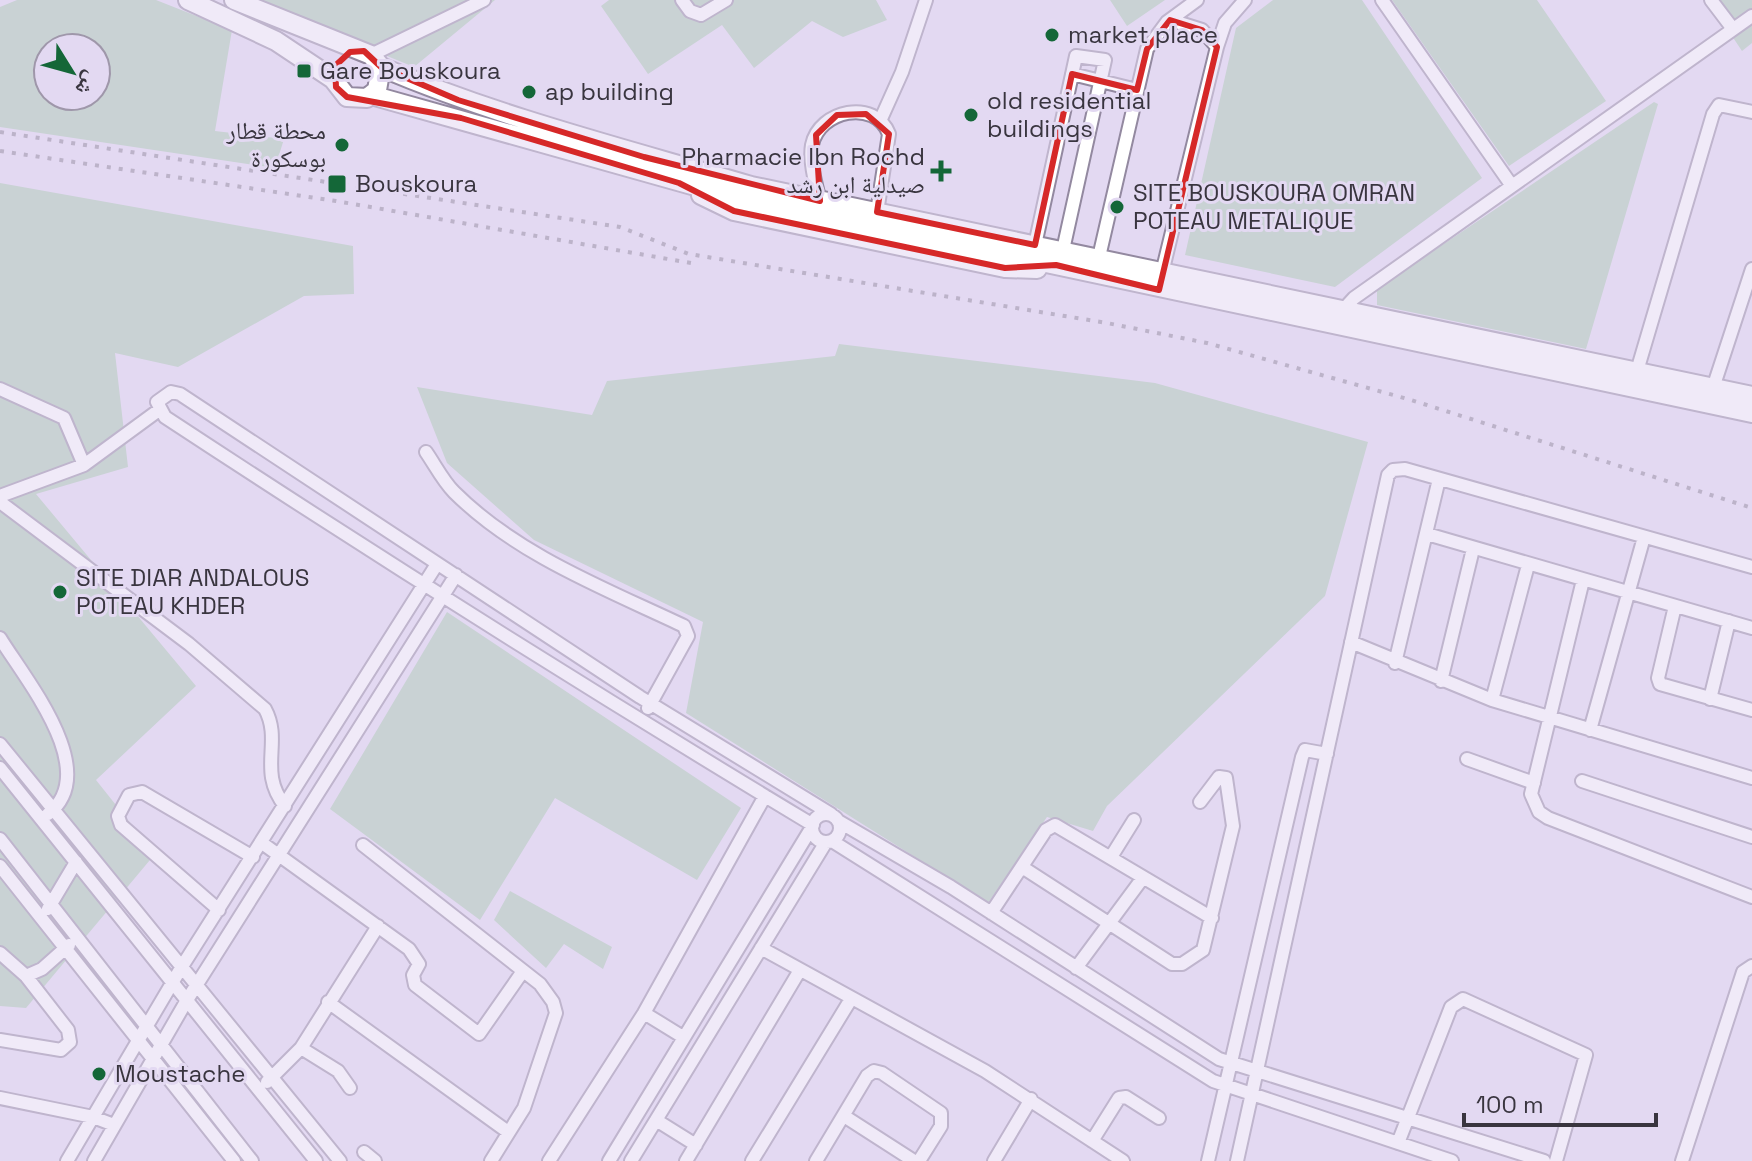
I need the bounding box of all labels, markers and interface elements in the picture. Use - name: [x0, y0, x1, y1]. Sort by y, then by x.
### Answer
- place label: market place: [1068, 19, 1218, 50]
- marker: market place: [1043, 26, 1061, 44]
- north arrow: [32, 32, 112, 112]
- place label: Gare Bouskoura: [320, 55, 501, 86]
- marker: Gare Bouskoura: [295, 62, 313, 80]
- text: ش: [70, 66, 106, 102]
- place label: ap building: [545, 76, 674, 107]
- marker: ap building: [520, 83, 538, 101]
- place label: old residential buildings: [987, 85, 1151, 144]
- marker: old residential buildings: [962, 106, 980, 124]
- place label: محطة قطار بوسكورة: [225, 115, 326, 174]
- marker: محطة قطار بوسكورة: [333, 136, 351, 154]
- place label: Pharmacie Ibn Rochd صيدلية ابن رشد: [682, 141, 925, 200]
- marker: Pharmacie Ibn Rochd صيدلية ابن رشد: [932, 162, 950, 180]
- place label: Bouskoura: [355, 168, 477, 199]
- marker: Bouskoura: [326, 173, 348, 195]
- place label: SITE BOUSKOURA OMRAN POTEAU METALIQUE: [1133, 177, 1415, 236]
- marker: SITE BOUSKOURA OMRAN POTEAU METALIQUE: [1108, 198, 1126, 216]
- place label: SITE DIAR ANDALOUS POTEAU KHDER: [76, 562, 309, 621]
- marker: SITE DIAR ANDALOUS POTEAU KHDER: [51, 583, 69, 601]
- place label: Moustache: [115, 1058, 245, 1089]
- marker: Moustache: [90, 1065, 108, 1083]
- scale bar: [1464, 1077, 1656, 1127]
- text: 100 m: [1476, 1089, 1544, 1120]

